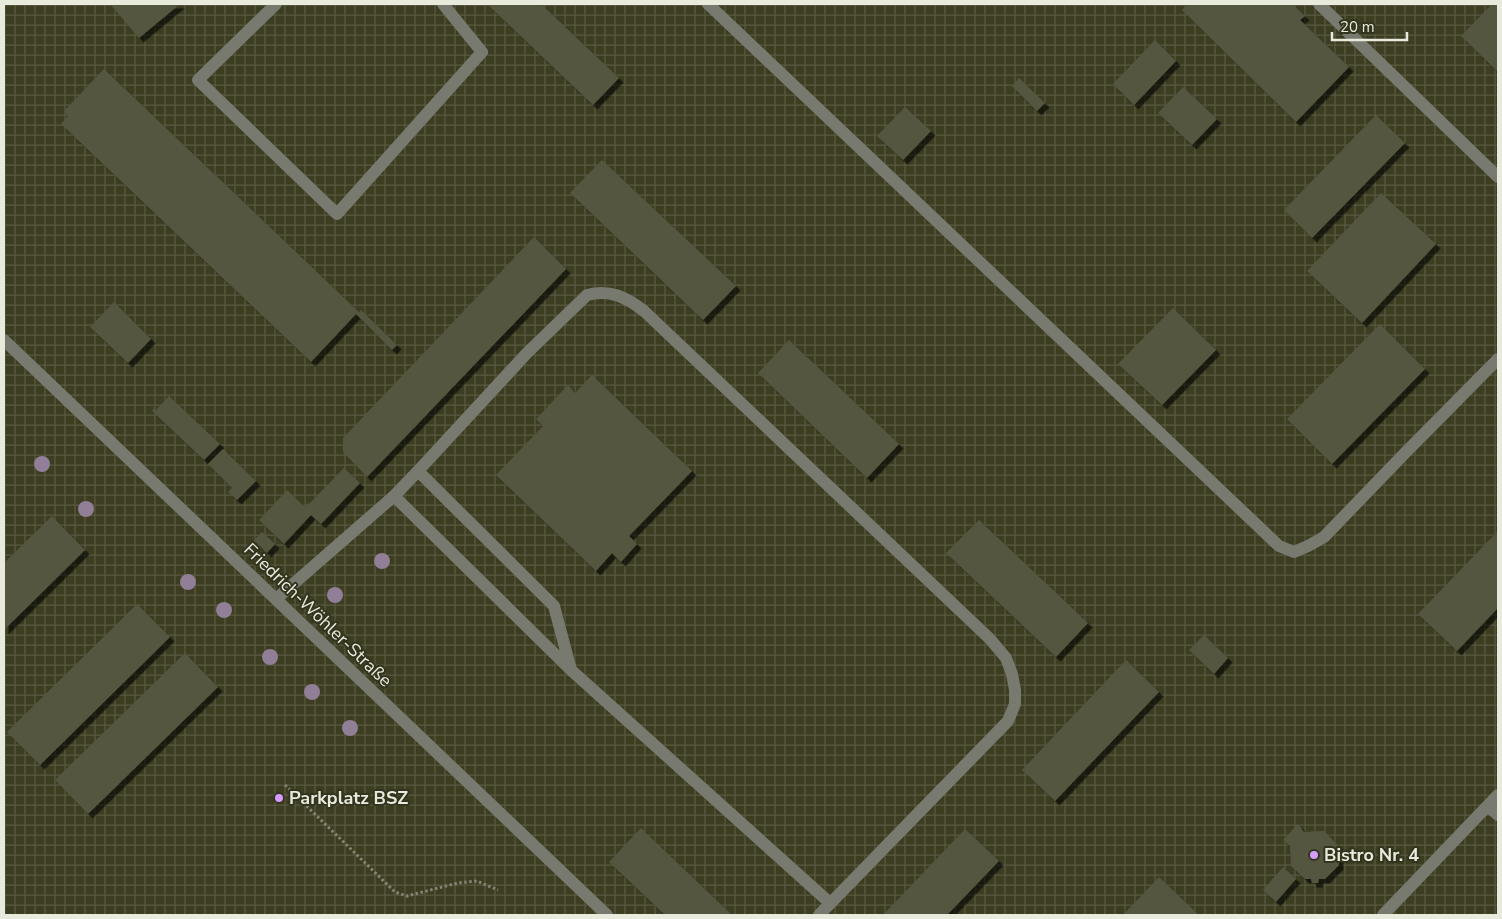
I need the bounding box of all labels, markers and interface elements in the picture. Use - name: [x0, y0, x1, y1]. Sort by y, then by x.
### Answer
- scale bar: [1332, 10, 1407, 42]
- text: 20 m: [1340, 17, 1375, 37]
- street label: Friedrich-Wöhler-Straße: [239, 538, 397, 692]
- place label: Parkplatz BSZ: [289, 786, 408, 810]
- marker: Parkplatz BSZ: [273, 792, 285, 804]
- place label: Bistro Nr. 4: [1324, 843, 1419, 867]
- marker: Bistro Nr. 4: [1308, 849, 1320, 861]

